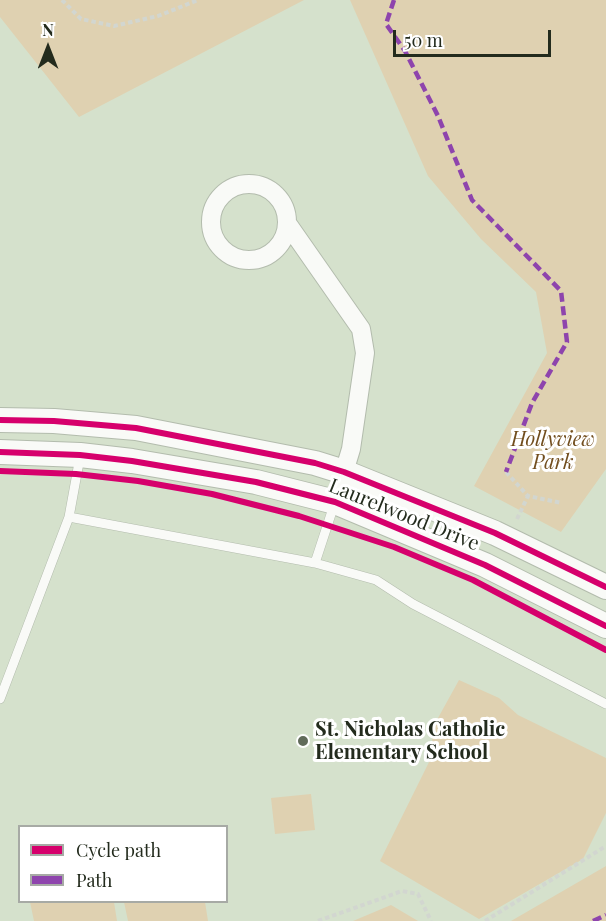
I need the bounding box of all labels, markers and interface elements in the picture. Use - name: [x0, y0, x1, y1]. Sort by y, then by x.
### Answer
- north arrow: [18, 18, 78, 78]
- scale bar: [396, 18, 554, 56]
- text: N: [42, 19, 54, 40]
- text: 50 m: [404, 28, 443, 52]
- park label: Hollyview Park: [511, 428, 595, 475]
- street label: Laurelwood Drive: [325, 474, 483, 556]
- place label: St. Nicholas Catholic Elementary School: [315, 718, 505, 765]
- marker: St. Nicholas Catholic Elementary School: [296, 734, 310, 748]
- legend: [18, 825, 228, 903]
- text: Cycle path: [76, 838, 161, 862]
- text: Path: [76, 868, 112, 892]

